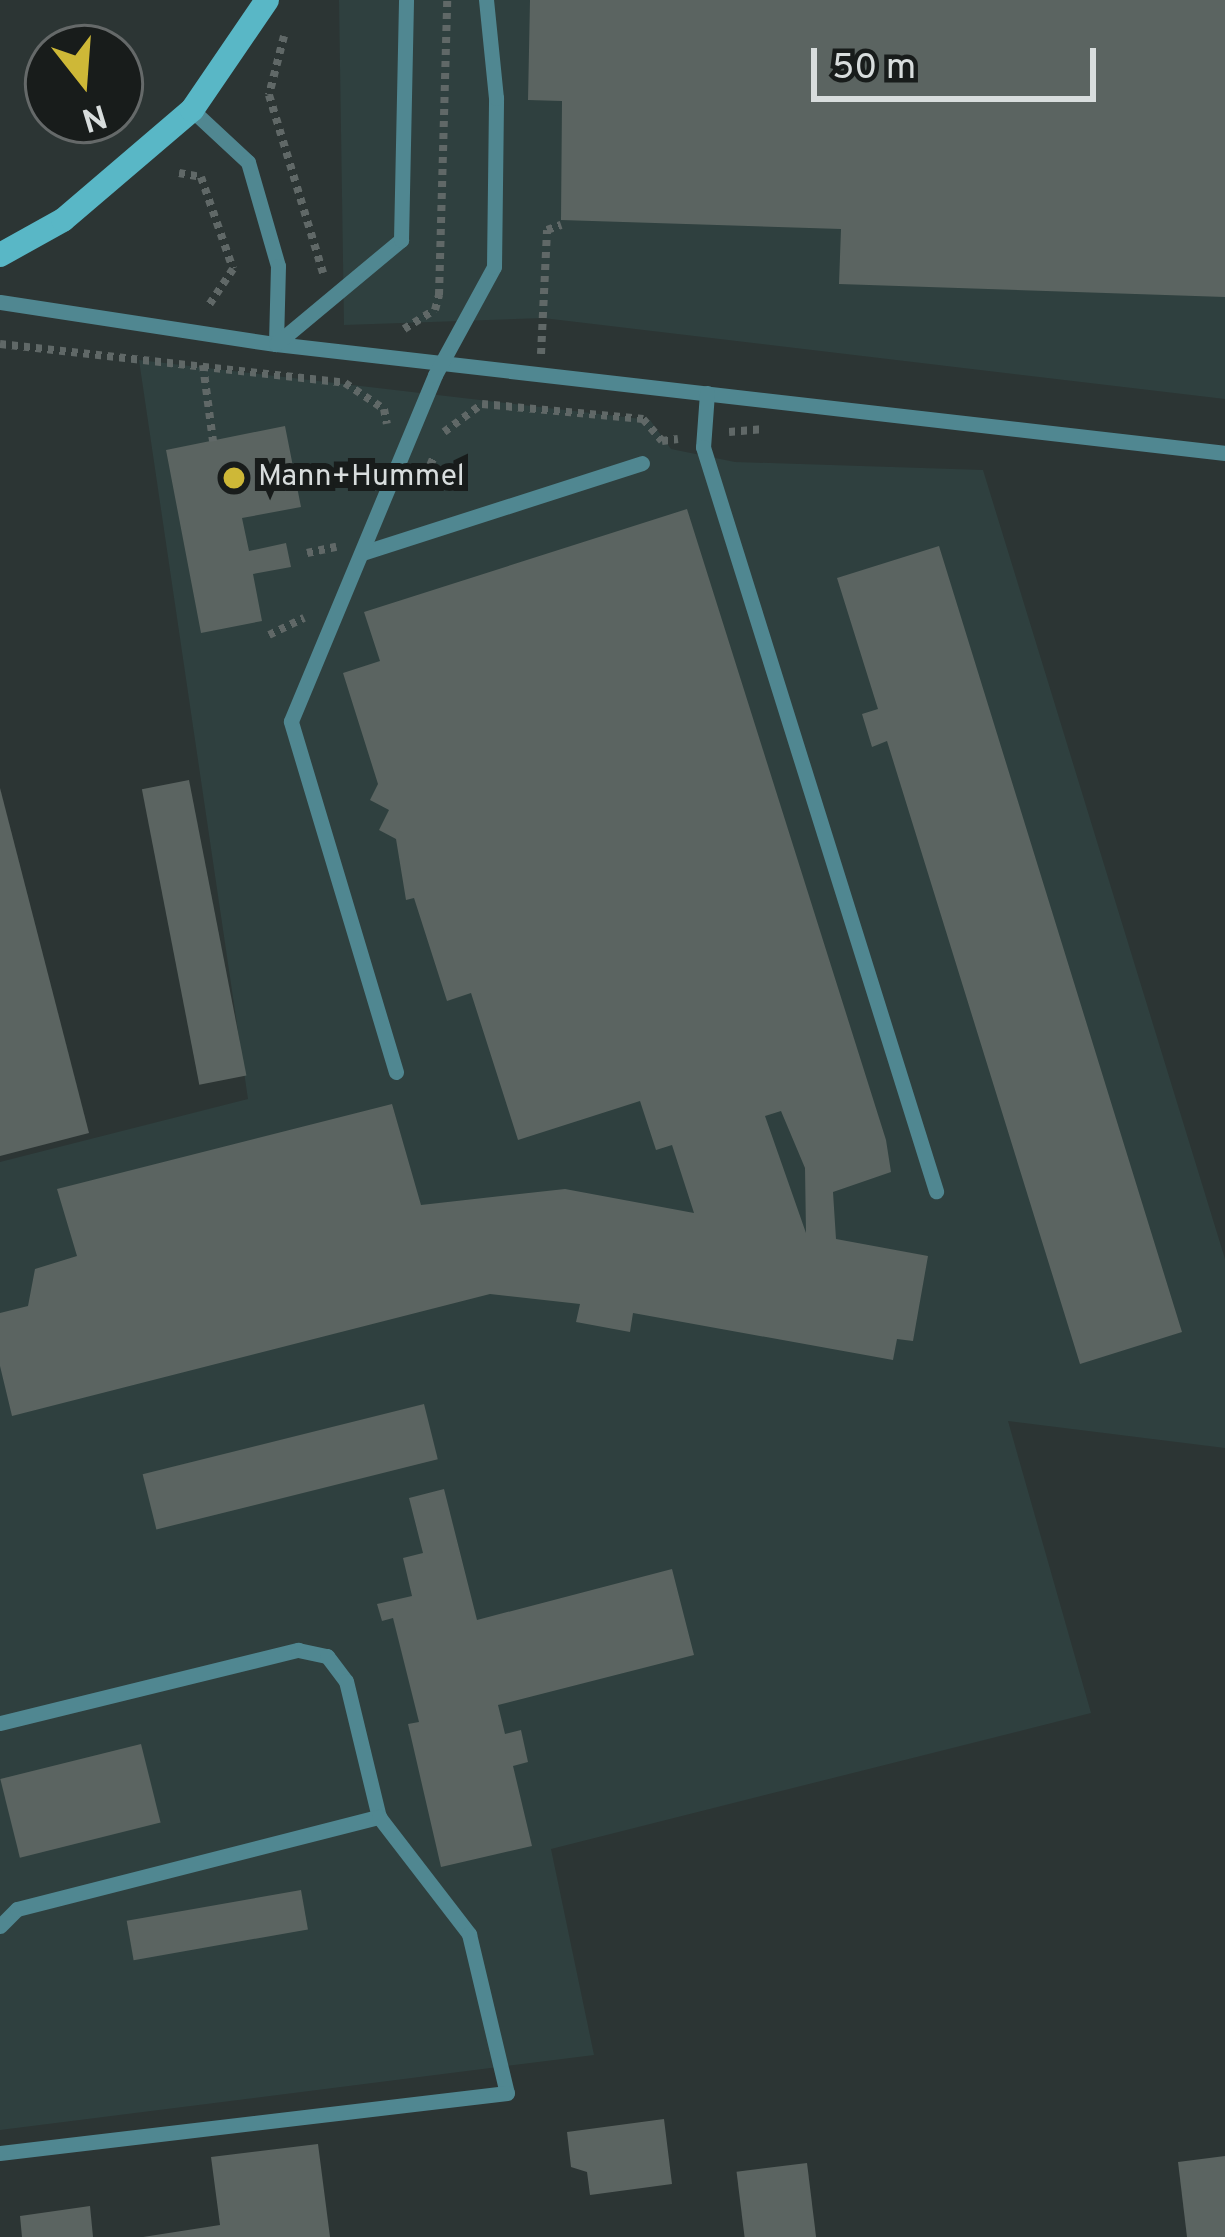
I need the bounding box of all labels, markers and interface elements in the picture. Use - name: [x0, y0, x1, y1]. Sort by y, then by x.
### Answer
- north arrow: [24, 24, 144, 144]
- scale bar: [817, 24, 1102, 98]
- text: 50 m: [832, 46, 916, 92]
- text: N: [76, 92, 111, 139]
- place label: Mann+Hummel: [258, 460, 465, 496]
- marker: Mann+Hummel: [221, 465, 247, 491]

